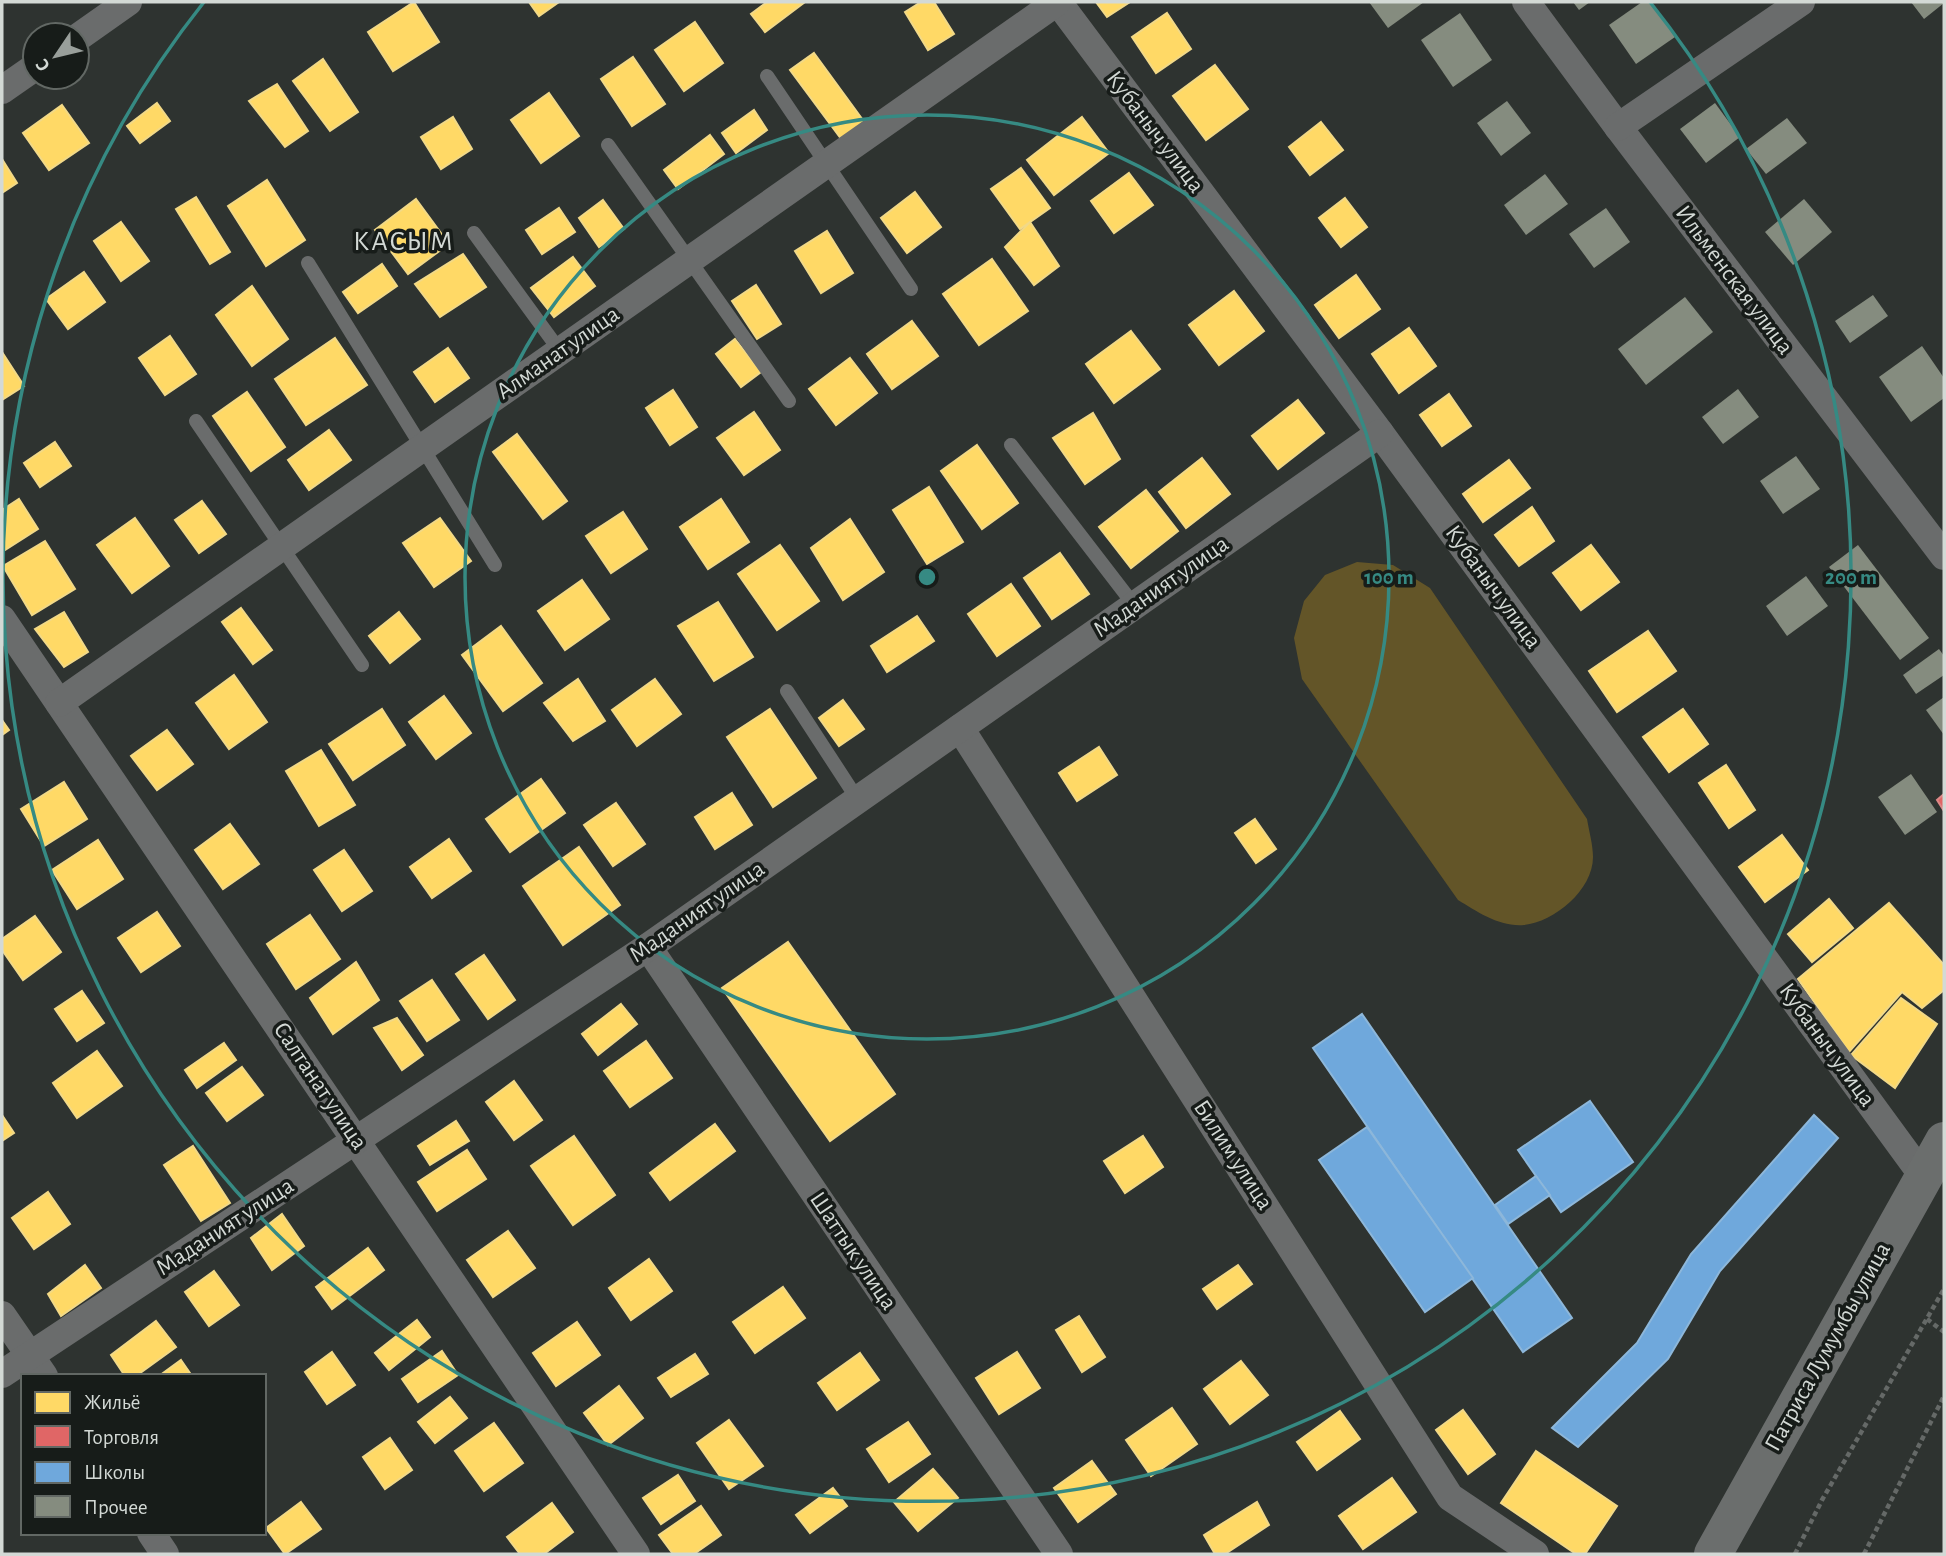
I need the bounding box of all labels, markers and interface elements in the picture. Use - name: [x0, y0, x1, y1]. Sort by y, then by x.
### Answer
- north arrow: [21, 21, 91, 91]
- text: С: [33, 55, 54, 75]
- street label: Кубаныч улица: [1102, 67, 1209, 198]
- street label: Ильменская улица: [1670, 201, 1798, 359]
- district label: КАСЫМ: [353, 228, 455, 256]
- street label: Алманат улица: [492, 302, 624, 404]
- street label: Кубаныч улица: [1440, 521, 1546, 653]
- street label: Маданият улица: [1089, 532, 1233, 642]
- centre of rings: [915, 565, 939, 589]
- text: 100 m: [1364, 567, 1414, 588]
- text: 200 m: [1825, 567, 1877, 588]
- street label: Маданият улица: [625, 857, 769, 967]
- street label: Кубаныч улица: [1774, 979, 1880, 1111]
- street label: Салтанат улица: [269, 1018, 371, 1154]
- street label: Билим улица: [1189, 1096, 1277, 1214]
- street label: Маданият улица: [152, 1174, 298, 1280]
- street label: Шаттык улица: [805, 1188, 901, 1315]
- street label: Патриса Лумумбы улица: [1761, 1239, 1895, 1455]
- legend: [21, 1374, 266, 1535]
- text: Жильё: [84, 1392, 140, 1413]
- text: Торговля: [84, 1427, 159, 1448]
- text: Школы: [84, 1462, 145, 1483]
- text: Прочее: [84, 1497, 148, 1518]

